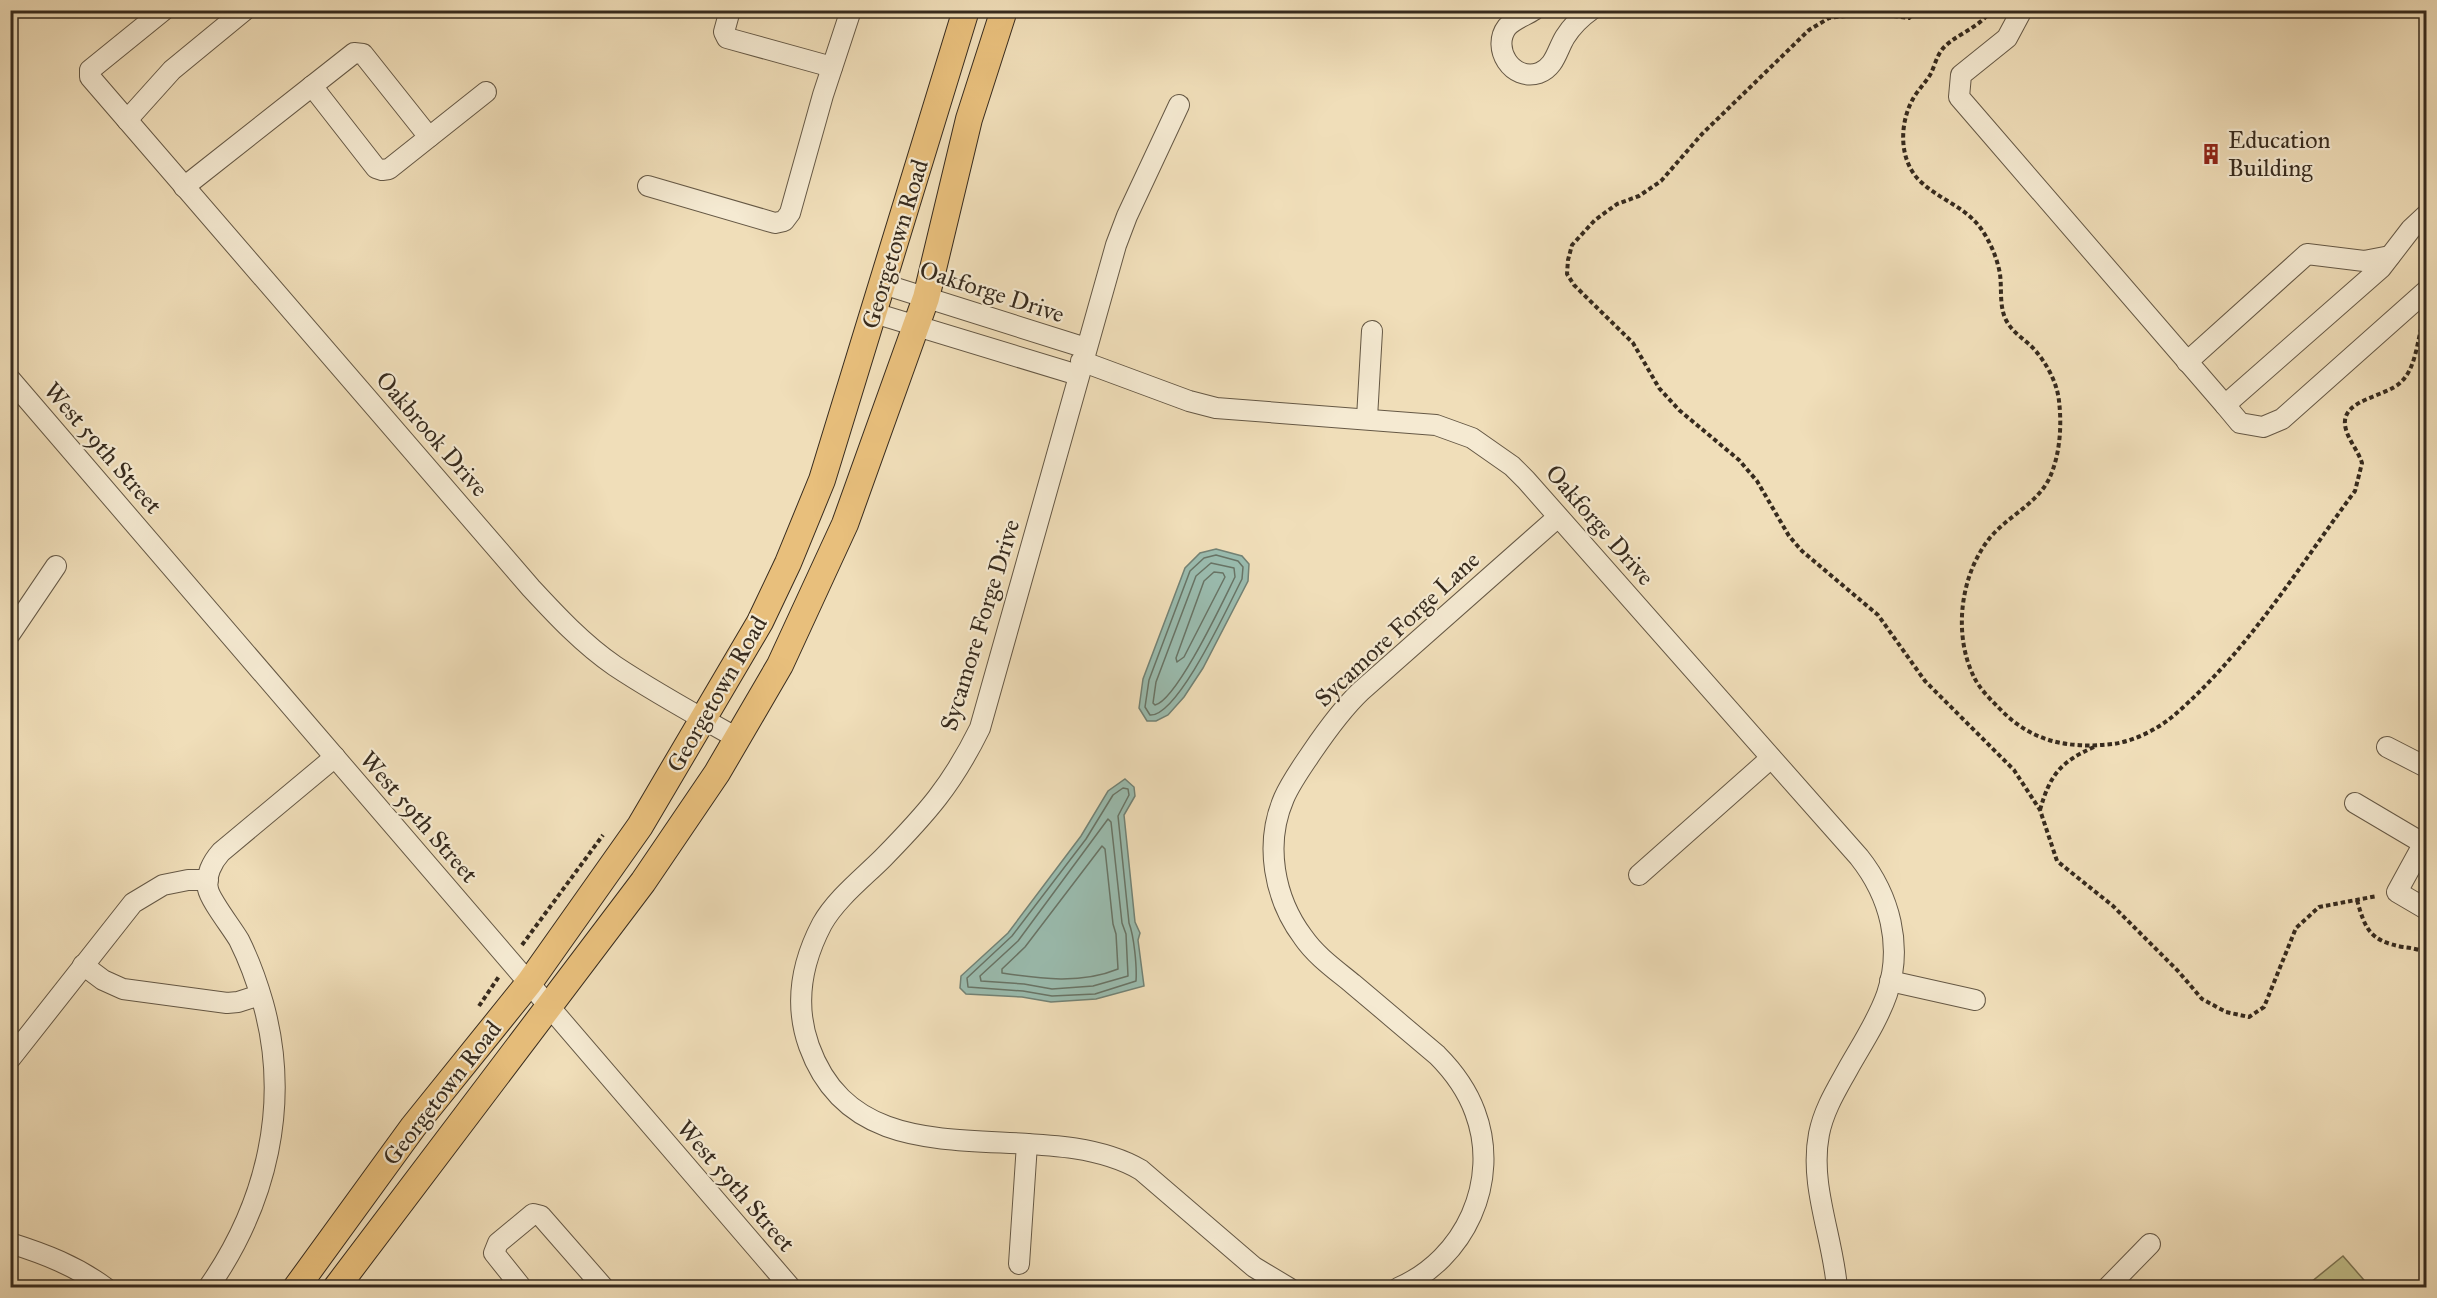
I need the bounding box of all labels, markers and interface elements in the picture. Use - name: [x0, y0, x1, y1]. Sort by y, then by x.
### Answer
- place label: Education Building: [2228, 125, 2331, 183]
- building icon: Education Building: [2199, 142, 2223, 166]
- street label: Georgetown Road: [855, 156, 935, 332]
- street label: Oakforge Drive: [916, 254, 1068, 330]
- street label: Oakbrook Drive: [369, 365, 495, 503]
- street label: West 59th Street: [38, 376, 169, 520]
- street label: Oakforge Drive: [1539, 458, 1661, 592]
- street label: Sycamore Forge Drive: [934, 516, 1026, 734]
- street label: Sycamore Forge Lane: [1308, 545, 1486, 713]
- street label: Georgetown Road: [660, 610, 774, 778]
- street label: West 59th Street: [354, 745, 485, 889]
- street label: Georgetown Road: [376, 1015, 508, 1171]
- street label: West 59th Street: [671, 1114, 802, 1258]

